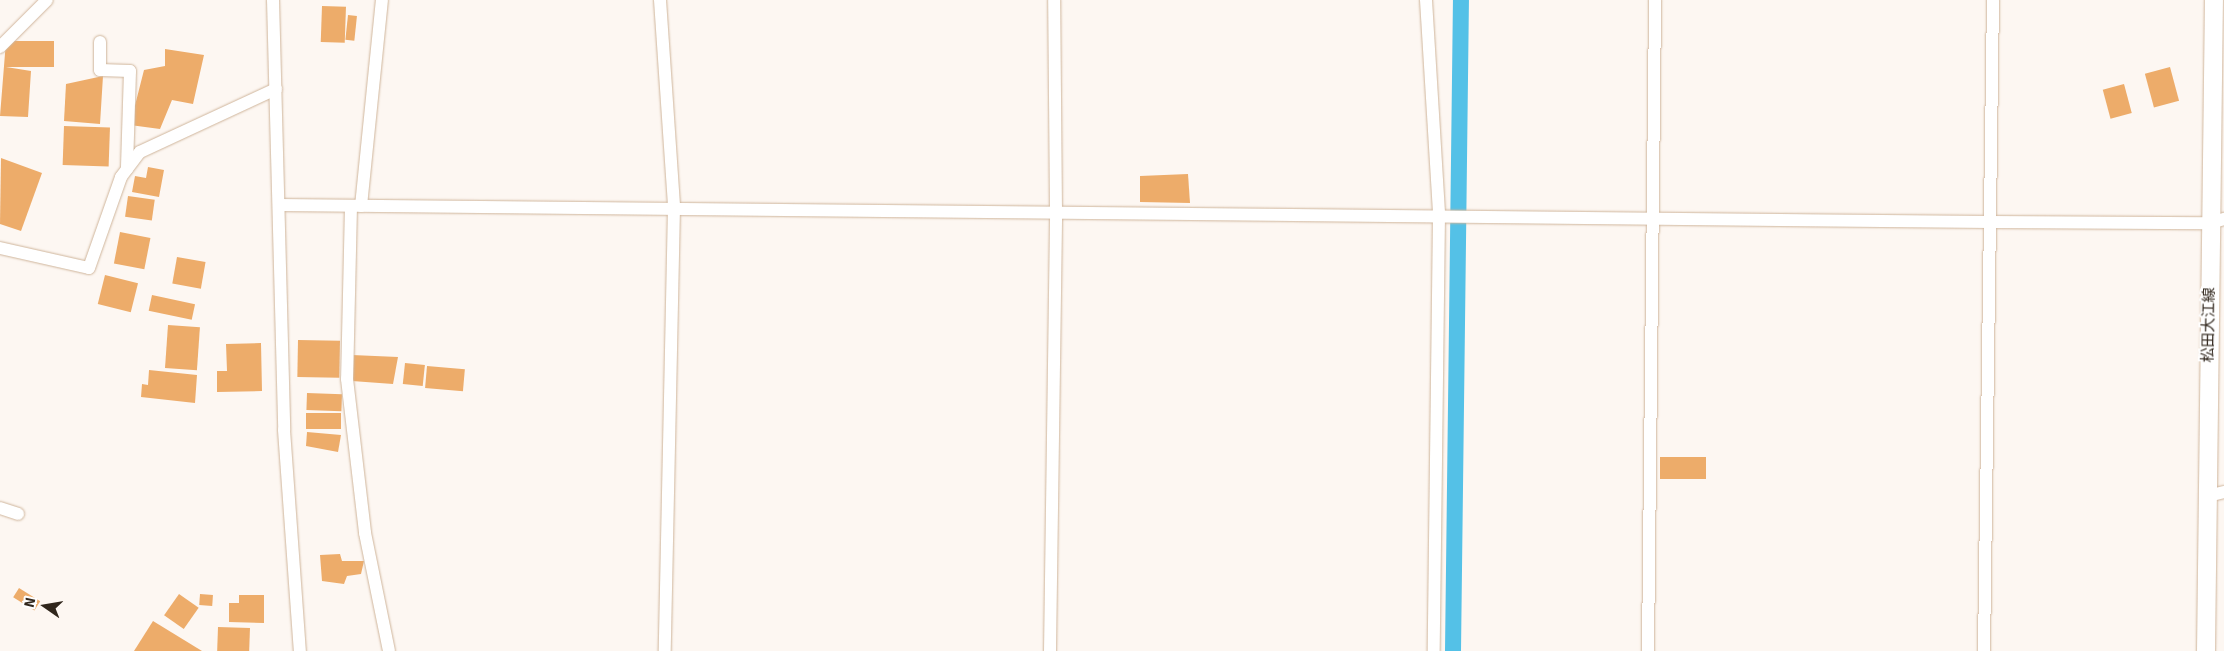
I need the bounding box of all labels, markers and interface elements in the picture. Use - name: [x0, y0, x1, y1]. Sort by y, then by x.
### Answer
- street label: 松田大江線: [2199, 287, 2219, 363]
- north arrow: [20, 581, 70, 631]
- text: N: [21, 596, 39, 609]

